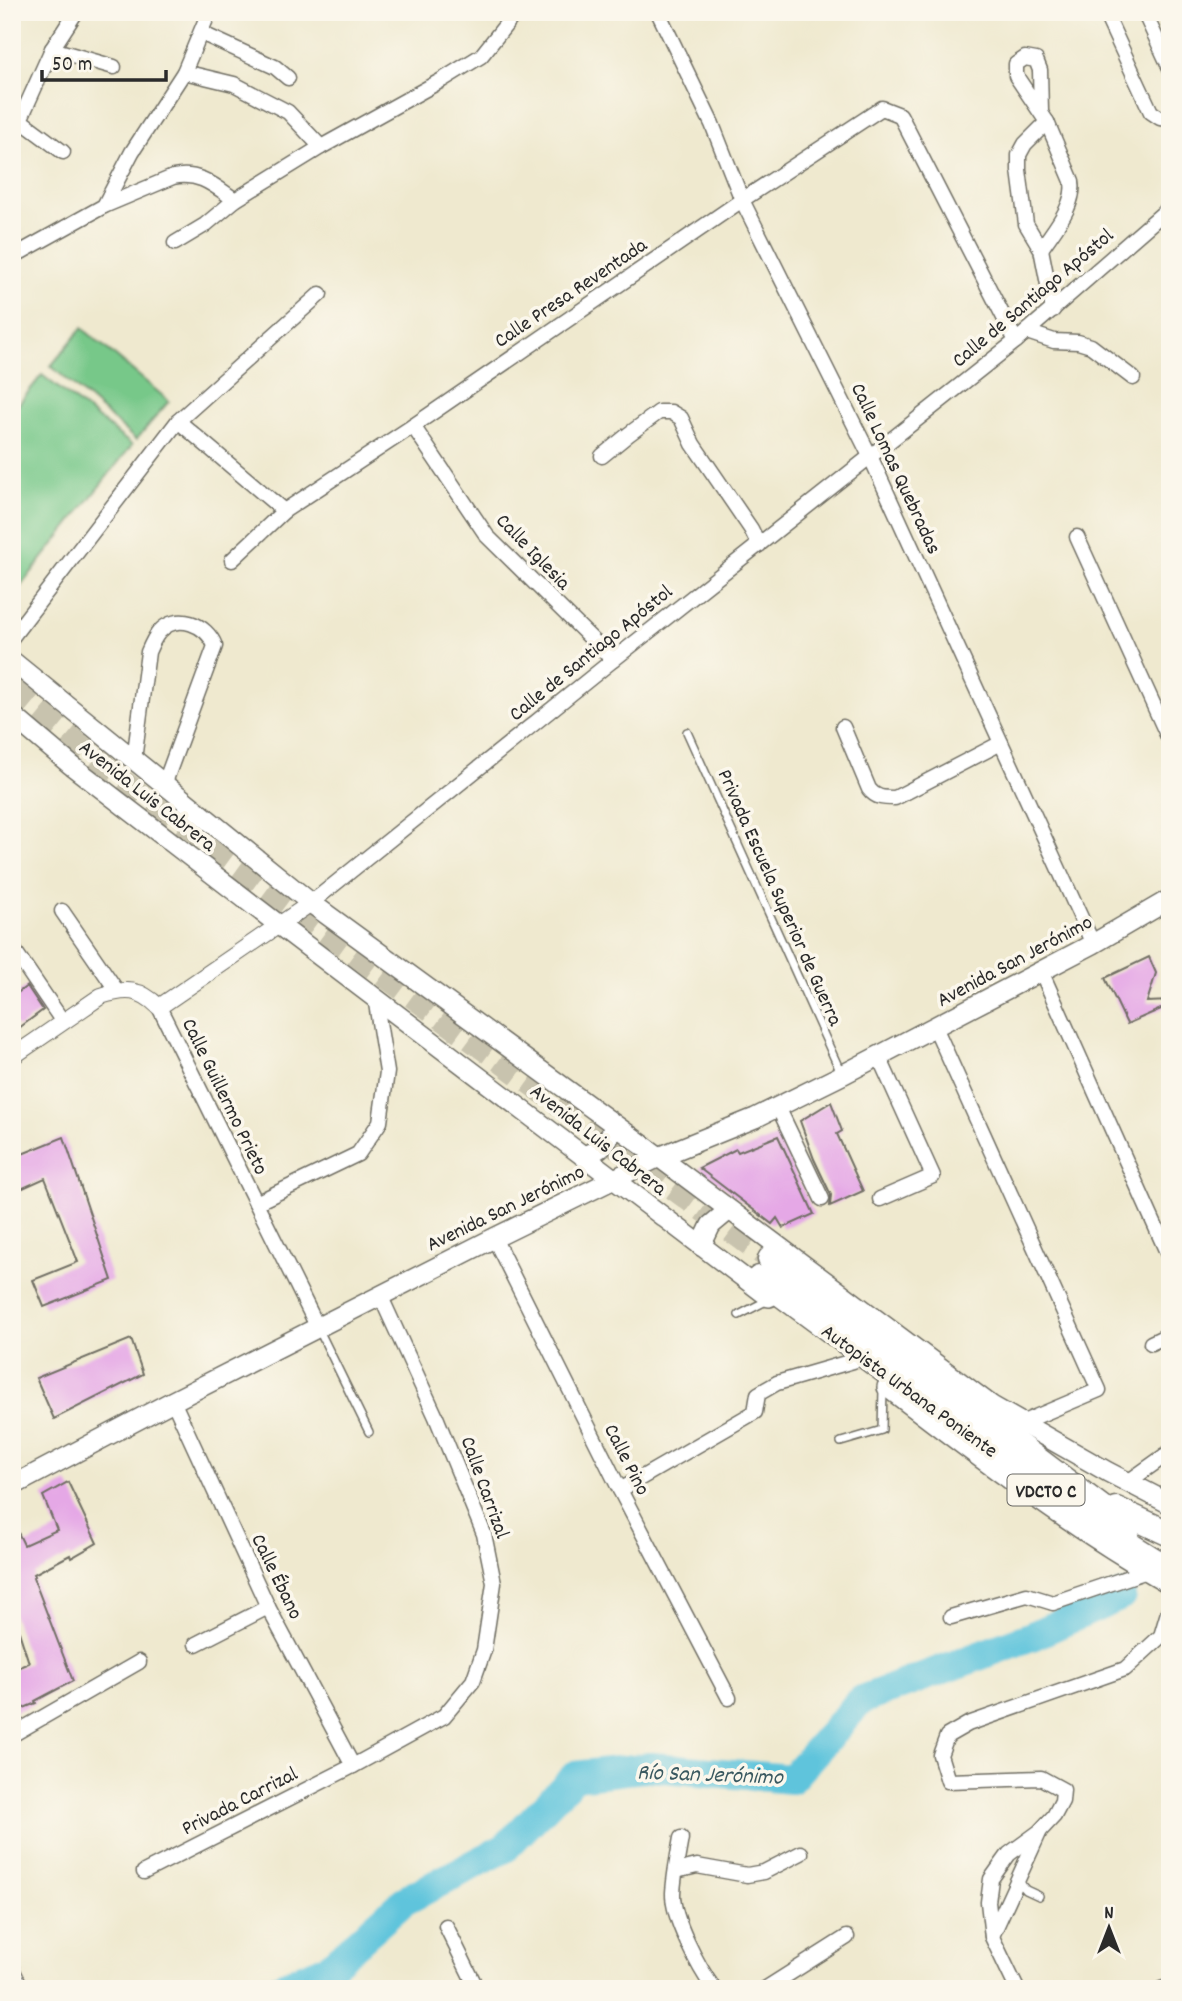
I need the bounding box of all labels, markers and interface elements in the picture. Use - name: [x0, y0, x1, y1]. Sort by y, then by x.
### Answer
- scale bar: [42, 38, 166, 82]
- text: 50 m: [52, 51, 92, 81]
- street label: Calle de Santiago Apóstol: [946, 222, 1121, 376]
- street label: Calle Presa Reventada: [489, 231, 655, 357]
- street label: Calle Lomas Quebradas: [841, 379, 947, 560]
- street label: Calle Iglesia: [487, 508, 577, 599]
- street label: Calle de Santiago Apóstol: [503, 579, 680, 730]
- street label: Avenida Luis Cabrera: [71, 734, 222, 861]
- street label: Privada Escuela Superior de Guerra: [708, 765, 849, 1032]
- street label: Avenida San Jerónimo: [932, 909, 1099, 1016]
- street label: Calle Guillermo Prieto: [172, 1014, 274, 1181]
- street label: Avenida Luis Cabrera: [522, 1078, 673, 1205]
- street label: Avenida San Jerónimo: [422, 1158, 590, 1261]
- street label: Autopista Urbana Poniente: [814, 1318, 1003, 1467]
- street label: Calle Pino: [595, 1419, 656, 1501]
- street label: Calle Carrizal: [451, 1433, 516, 1543]
- road number: VDCTO C: [1007, 1474, 1084, 1506]
- street label: Calle Ébano: [242, 1529, 309, 1625]
- water label: Río San Jerónimo: [636, 1757, 785, 1796]
- street label: Privada Carrizal: [177, 1761, 304, 1845]
- north arrow: [1074, 1892, 1144, 1962]
- text: N: [1104, 1901, 1114, 1928]

